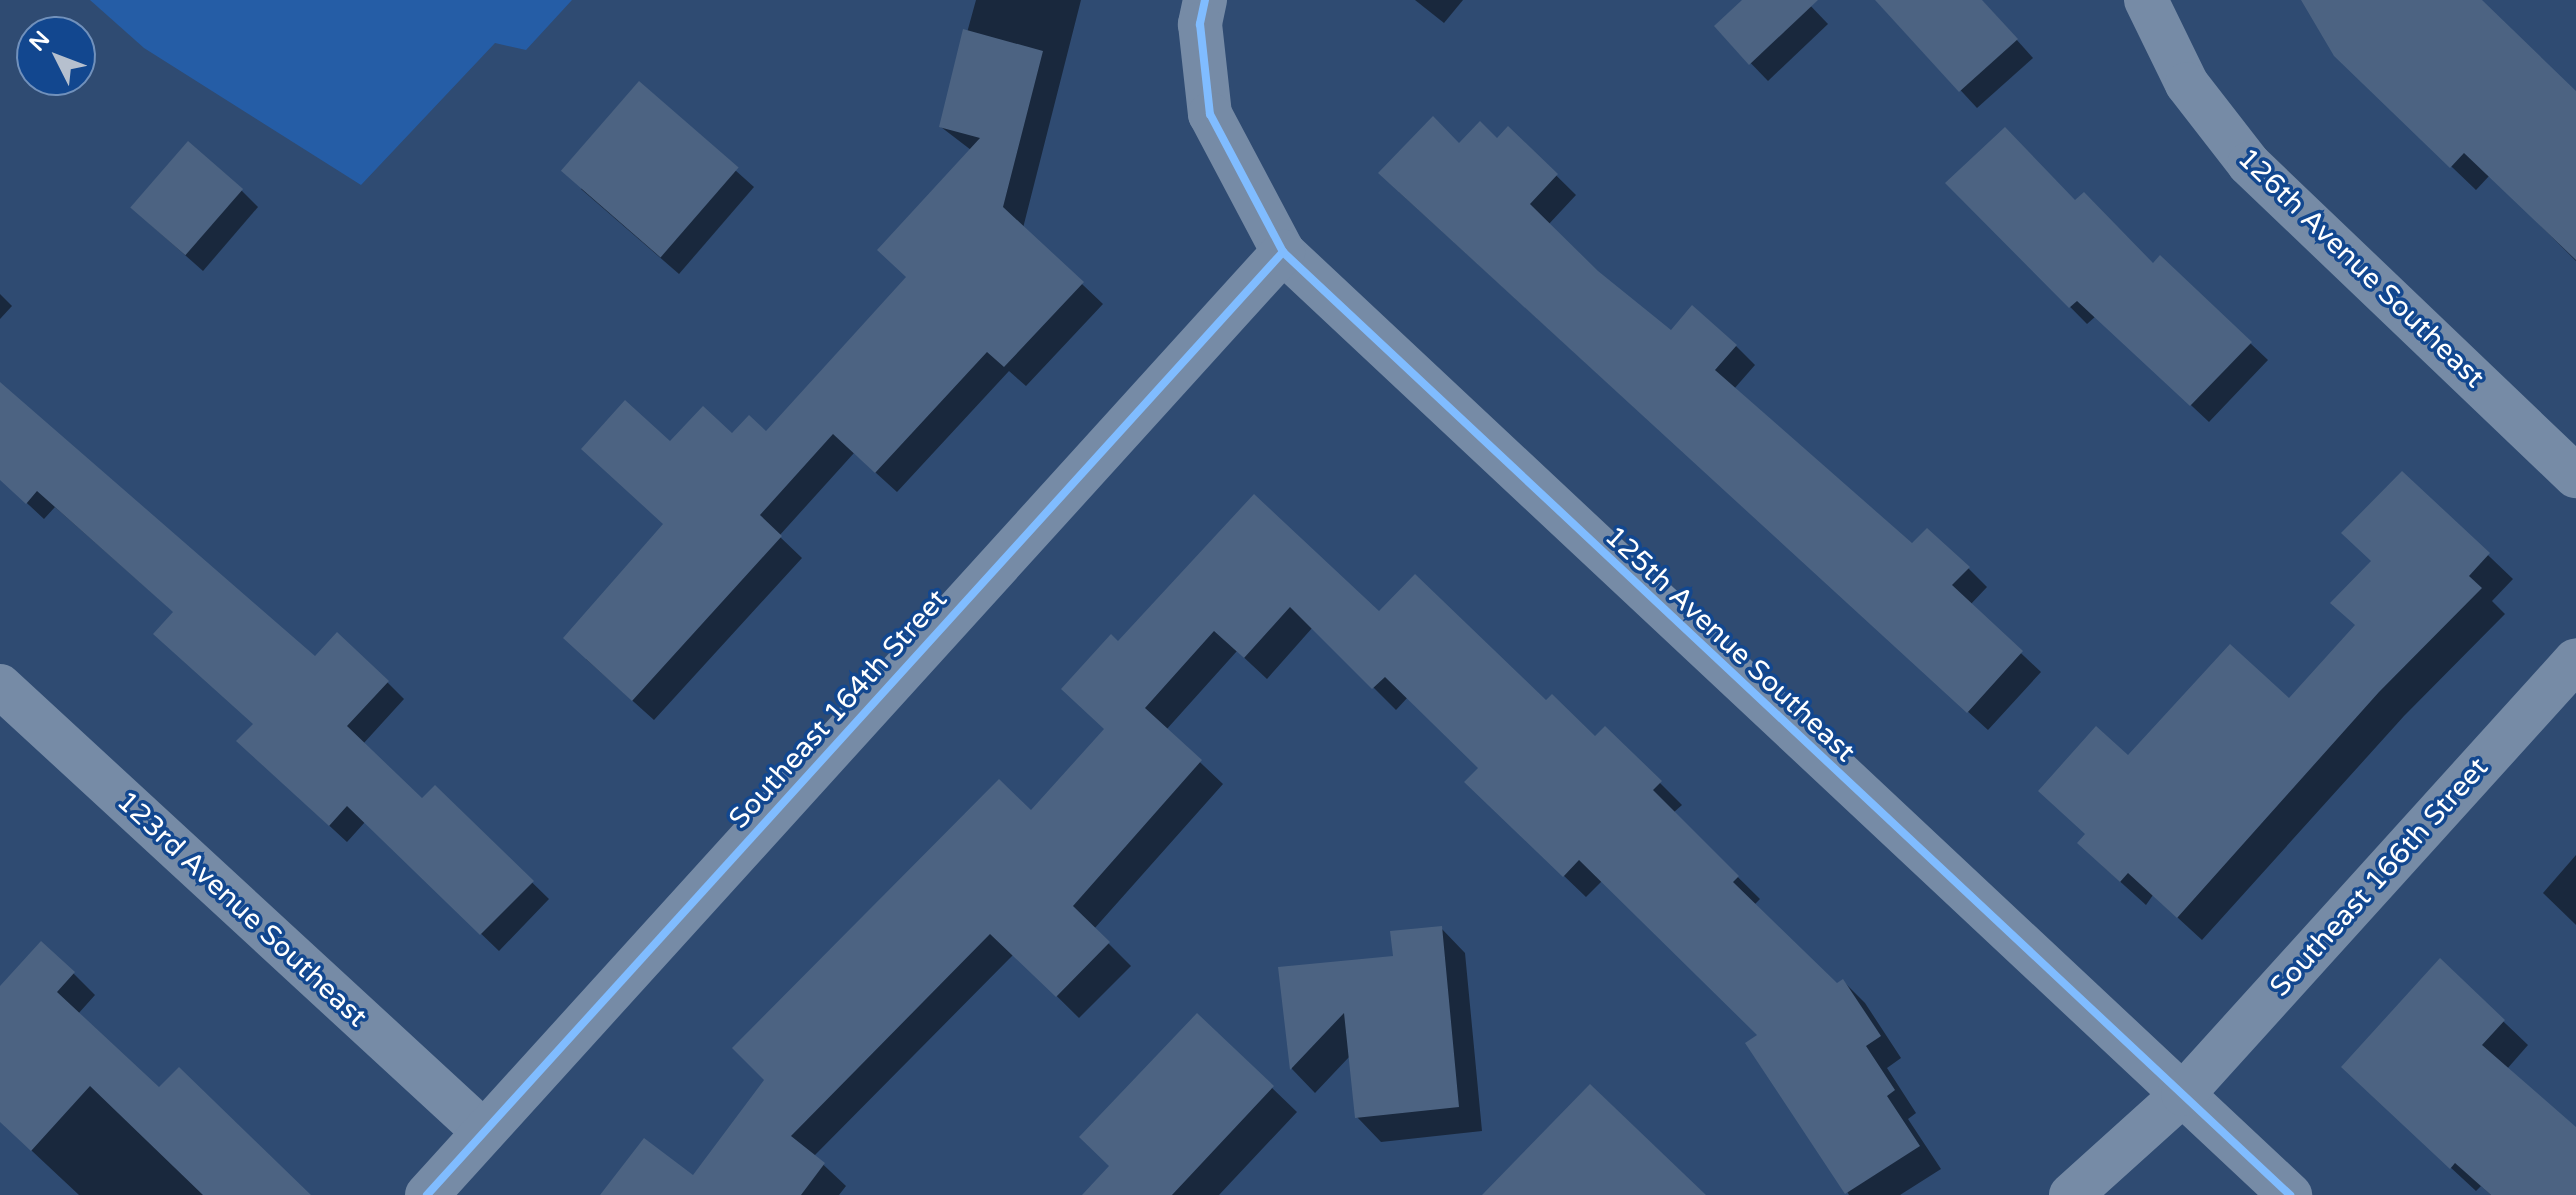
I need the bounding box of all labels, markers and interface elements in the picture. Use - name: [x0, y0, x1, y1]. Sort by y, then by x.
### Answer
- north arrow: [16, 16, 96, 96]
- text: N: [24, 26, 55, 57]
- street label: 126th Avenue Southeast: [2231, 141, 2491, 395]
- street label: 125th Avenue Southeast: [1598, 519, 1862, 769]
- street label: Southeast 164th Street: [722, 583, 954, 835]
- street label: Southeast 166th Street: [2263, 751, 2495, 1003]
- street label: 123rd Avenue Southeast: [110, 784, 374, 1034]

